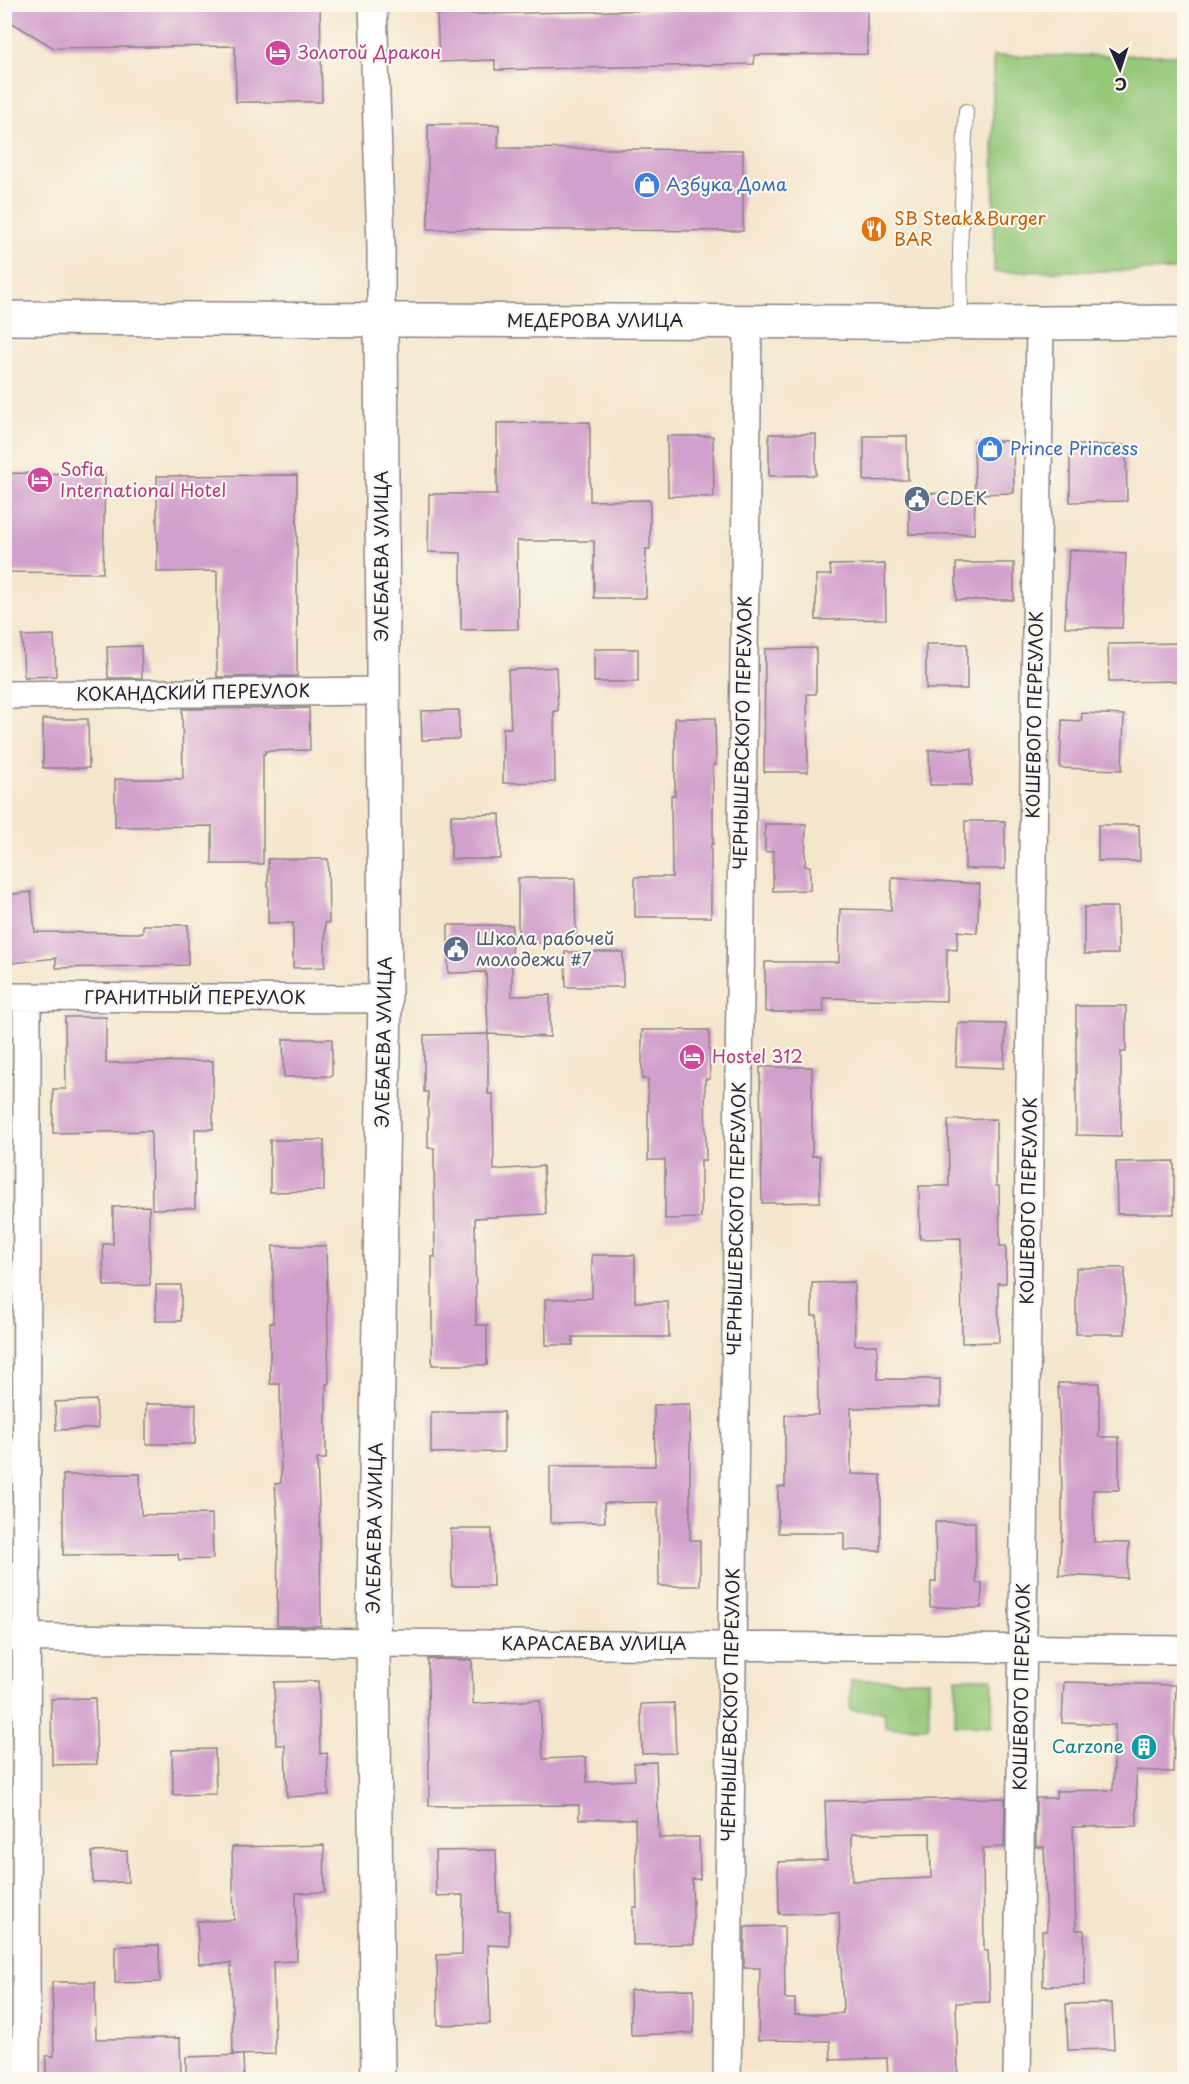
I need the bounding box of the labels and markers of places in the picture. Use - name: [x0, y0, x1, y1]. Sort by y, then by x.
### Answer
- hotel icon: Золотой Дракон: [263, 38, 293, 68]
- place label: Золотой Дракон: [298, 38, 441, 65]
- shop icon: Азбука Дома: [632, 170, 662, 200]
- place label: Азбука Дома: [666, 170, 787, 197]
- place label: SB Steak&Burger BAR: [894, 204, 1046, 252]
- restaurant icon: SB Steak&Burger BAR: [859, 214, 889, 244]
- shop icon: Prince Princess: [975, 434, 1005, 464]
- place label: Prince Princess: [1010, 434, 1138, 461]
- place label: Sofia International Hotel: [60, 455, 226, 503]
- hotel icon: Sofia International Hotel: [25, 465, 55, 495]
- public building icon: CDEK: [902, 484, 932, 514]
- place label: CDEK: [936, 484, 988, 511]
- place label: Школа рабочей молодежи #7: [476, 924, 615, 972]
- public building icon: Школа рабочей молодежи #7: [441, 934, 471, 964]
- hotel icon: Hostel 312: [677, 1042, 707, 1072]
- place label: Hostel 312: [712, 1042, 803, 1069]
- place label: Carzone: [1052, 1732, 1124, 1759]
- building icon: Carzone: [1129, 1732, 1159, 1762]

